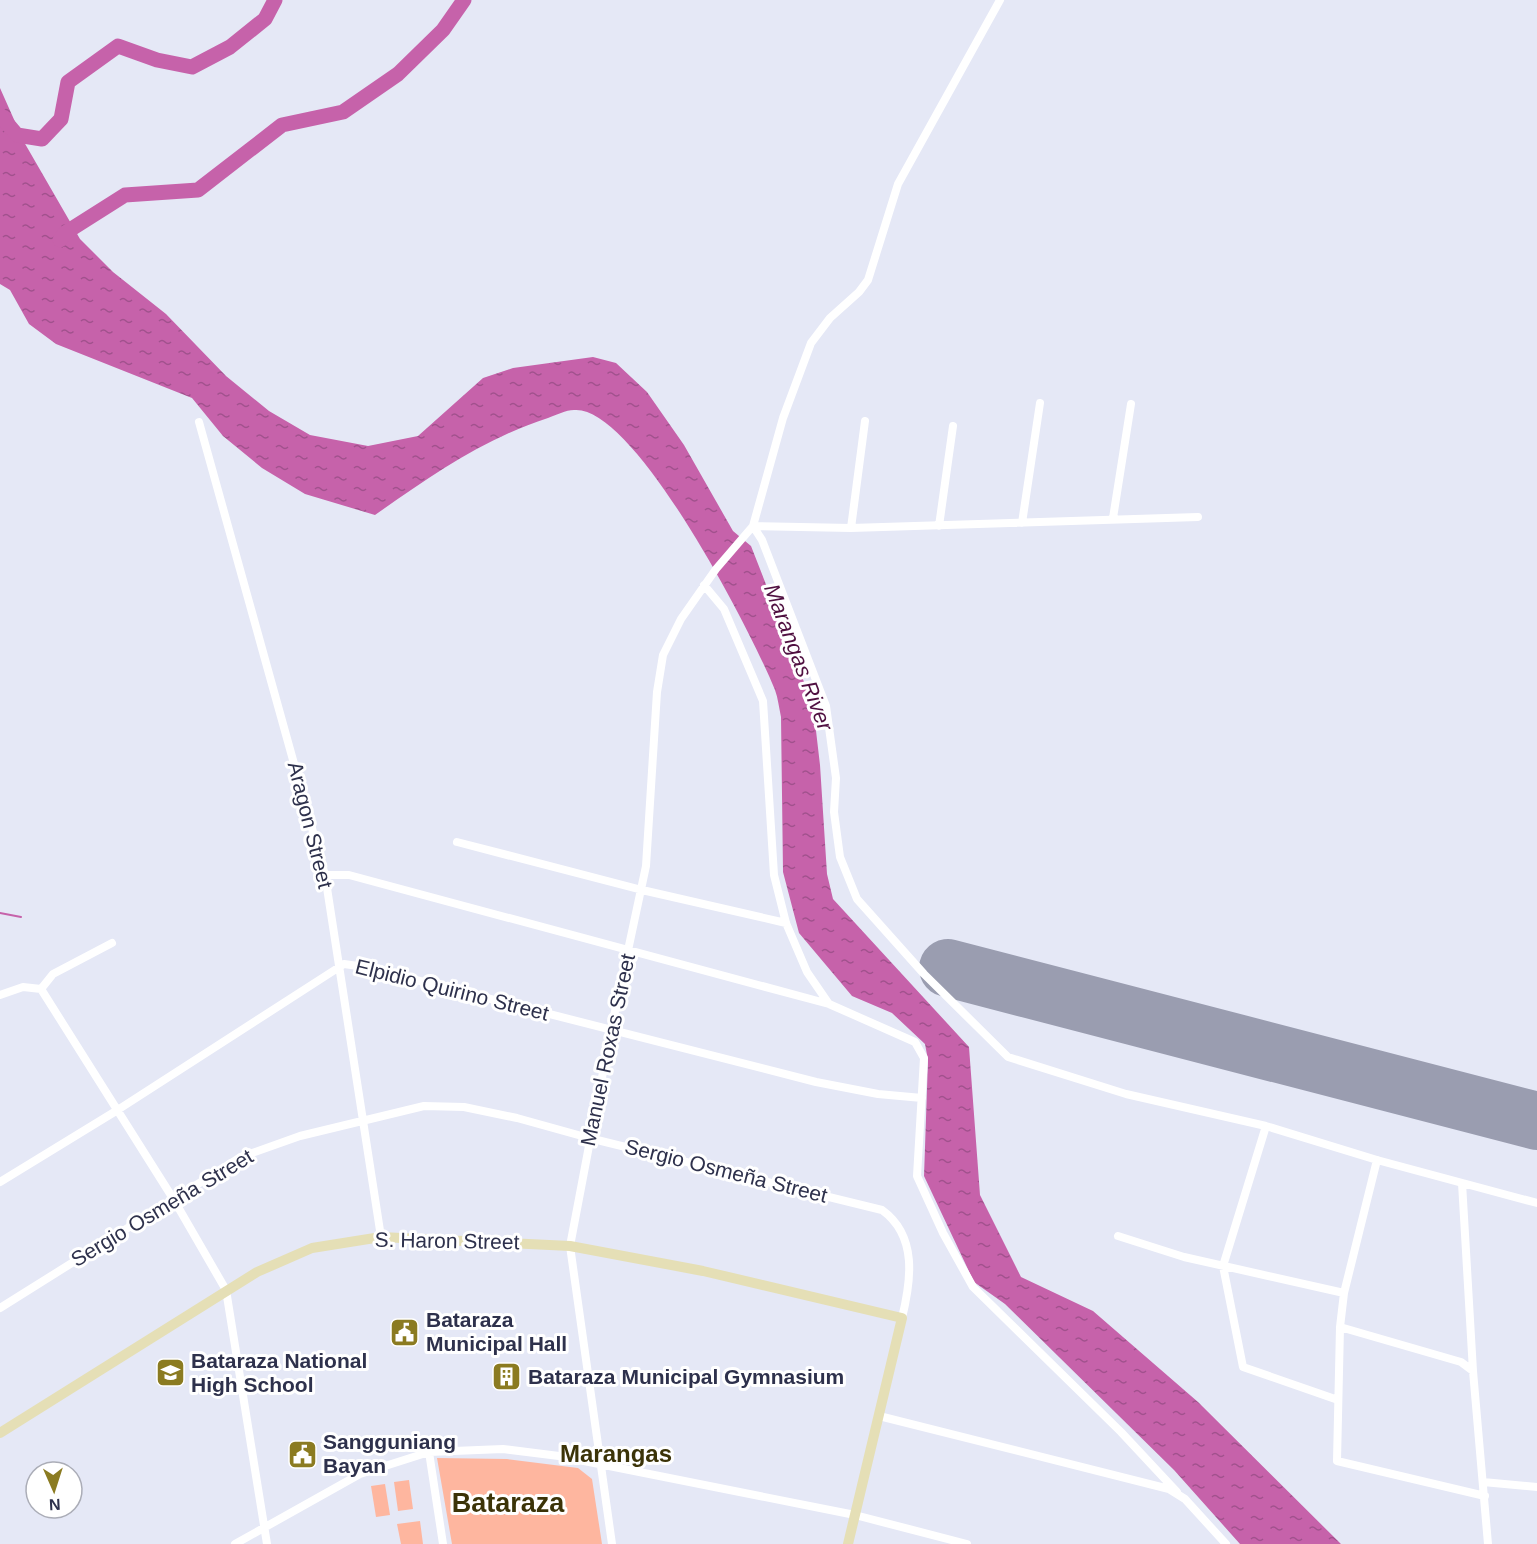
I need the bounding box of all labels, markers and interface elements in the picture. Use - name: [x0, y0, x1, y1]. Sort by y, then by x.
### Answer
- water label: Marangas River: [759, 580, 839, 736]
- street label: Aragon Street: [284, 759, 337, 891]
- street label: Manuel Roxas Street: [576, 951, 639, 1148]
- street label: Elpidio Quirino Street: [353, 954, 551, 1025]
- street label: Sergio Osmeña Street: [623, 1134, 830, 1207]
- street label: Sergio Osmeña Street: [67, 1144, 257, 1271]
- street label: S. Haron Street: [374, 1228, 520, 1253]
- place label: Bataraza Municipal Hall: [426, 1308, 567, 1355]
- public building icon: Bataraza Municipal Hall: [389, 1316, 421, 1348]
- place label: Bataraza National High School: [191, 1349, 367, 1396]
- school or university icon: Bataraza National High School: [154, 1357, 186, 1389]
- building icon: Bataraza Municipal Gymnasium: [491, 1361, 523, 1393]
- place label: Bataraza Municipal Gymnasium: [528, 1365, 844, 1388]
- place label: Sangguniang Bayan: [323, 1430, 456, 1477]
- public building icon: Sangguniang Bayan: [286, 1438, 318, 1470]
- district label: Marangas: [560, 1440, 672, 1467]
- north arrow: [24, 1460, 84, 1520]
- district label: Bataraza: [452, 1488, 565, 1518]
- text: N: [49, 1496, 61, 1513]

